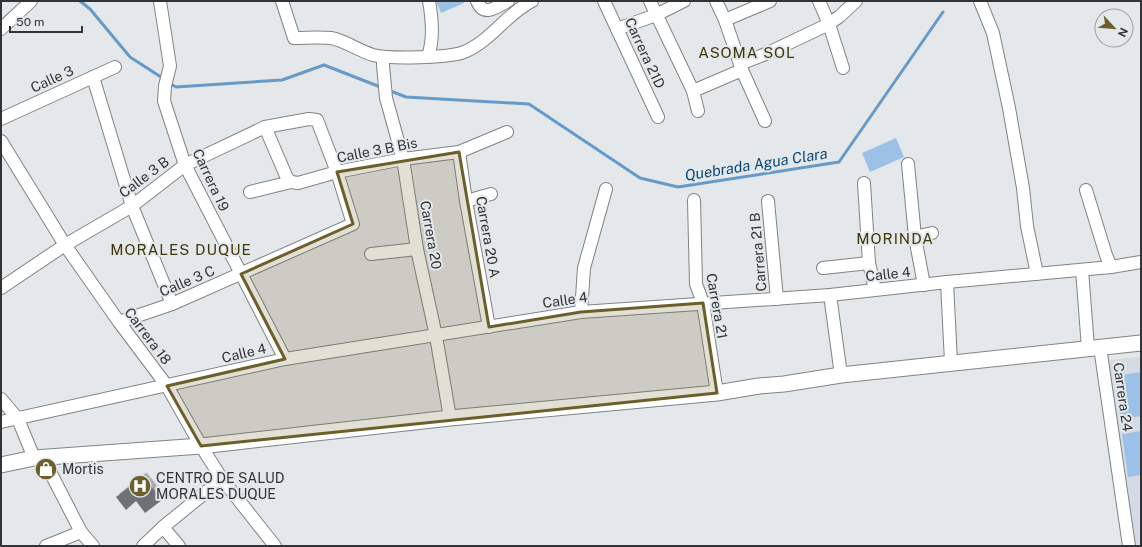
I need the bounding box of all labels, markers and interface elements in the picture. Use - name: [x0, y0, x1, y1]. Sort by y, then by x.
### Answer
- scale bar: [10, 8, 82, 34]
- north arrow: [1094, 8, 1134, 48]
- text: 50 m: [16, 15, 44, 29]
- street label: Carrera 21D: [622, 15, 668, 91]
- text: N: [1116, 26, 1130, 39]
- district label: ASOMA SOL: [698, 44, 796, 61]
- street label: Calle 3: [28, 62, 76, 96]
- street label: Calle 3 B Bis: [336, 134, 418, 166]
- water label: Quebrada Agua Clara: [683, 144, 829, 184]
- street label: Carrera 19: [190, 146, 232, 214]
- street label: Calle 3 B: [116, 153, 172, 201]
- street label: Carrera 20 A: [473, 195, 503, 279]
- street label: Carrera 20: [417, 199, 445, 271]
- street label: Carrera 21 B: [747, 212, 769, 292]
- district label: MORINDA: [856, 230, 934, 247]
- district label: MORALES DUQUE: [110, 241, 252, 258]
- street label: Calle 3 C: [157, 262, 217, 300]
- street label: Calle 4: [865, 264, 912, 284]
- street label: Carrera 21: [703, 272, 731, 340]
- street label: Calle 4: [541, 289, 589, 311]
- street label: Carrera 18: [121, 304, 175, 368]
- street label: Calle 4: [220, 340, 268, 366]
- street label: Carrera 24: [1110, 361, 1136, 433]
- shop icon: Mortis: [33, 456, 59, 482]
- place label: Mortis: [62, 461, 103, 477]
- place label: CENTRO DE SALUD MORALES DUQUE: [156, 470, 284, 502]
- hospital icon: CENTRO DE SALUD MORALES DUQUE: [127, 473, 153, 499]

